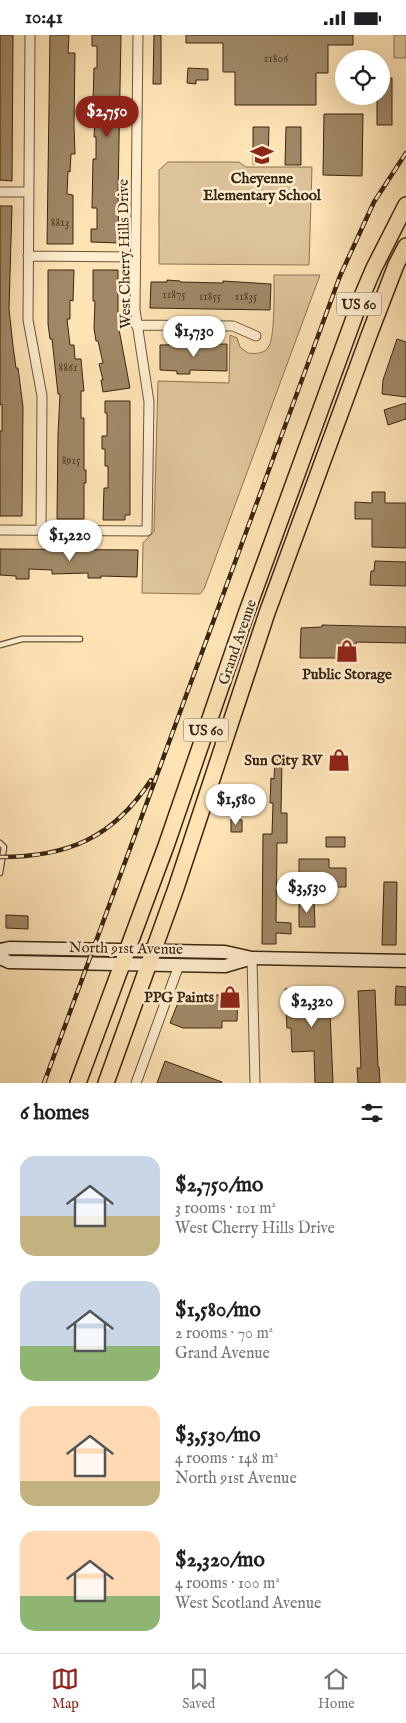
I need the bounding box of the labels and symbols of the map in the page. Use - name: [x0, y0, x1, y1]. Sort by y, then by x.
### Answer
- house number: 11806: [264, 51, 289, 66]
- pin: $2,750: [66, 96, 148, 138]
- school or university icon: Cheyenne Elementary School: [249, 142, 275, 168]
- place label: Cheyenne Elementary School: [203, 169, 322, 205]
- street label: West Cherry Hills Drive: [114, 179, 135, 329]
- house number: 8813: [51, 215, 69, 230]
- house number: 11875: [162, 287, 186, 302]
- house number: 11855: [199, 289, 222, 304]
- house number: 11835: [235, 289, 258, 304]
- road number: US 60: [336, 293, 382, 315]
- pin: $1,730: [153, 315, 235, 358]
- house number: 8861: [59, 360, 77, 375]
- house number: 8915: [62, 453, 81, 468]
- pin: $1,220: [29, 519, 111, 562]
- street label: Grand Avenue: [214, 597, 261, 687]
- shop icon: Public Storage: [334, 638, 360, 664]
- place label: Public Storage: [302, 665, 392, 684]
- road number: US 60: [184, 719, 228, 741]
- shop icon: Sun City RV: [326, 747, 352, 773]
- place label: Sun City RV: [244, 751, 323, 770]
- pin: $1,580: [195, 783, 277, 826]
- pin: $3,530: [266, 871, 348, 914]
- street label: North 91st Avenue: [69, 938, 183, 959]
- shop icon: PPG Paints: [217, 984, 243, 1010]
- pin: $2,320: [271, 985, 353, 1028]
- place label: PPG Paints: [144, 988, 215, 1007]

